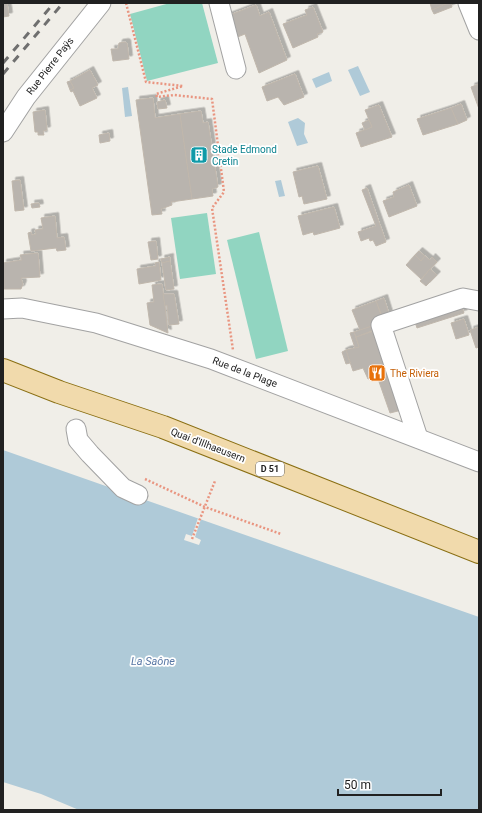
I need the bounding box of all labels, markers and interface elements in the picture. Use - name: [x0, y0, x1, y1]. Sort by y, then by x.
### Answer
- street label: Rue Pierre Paÿs: [24, 35, 76, 97]
- place label: Stade Edmond Cretin: [212, 144, 277, 167]
- building icon: Stade Edmond Cretin: [189, 145, 209, 165]
- street label: Rue de la Plage: [211, 355, 279, 389]
- restaurant icon: The Riviera: [367, 363, 387, 383]
- place label: The Riviera: [390, 368, 439, 379]
- street label: Quai d'Illhaeusern: [169, 426, 247, 464]
- road number: D 51: [256, 462, 284, 476]
- water label: La Saône: [131, 655, 175, 668]
- scale bar: [338, 771, 441, 797]
- text: 50 m: [344, 778, 371, 792]

